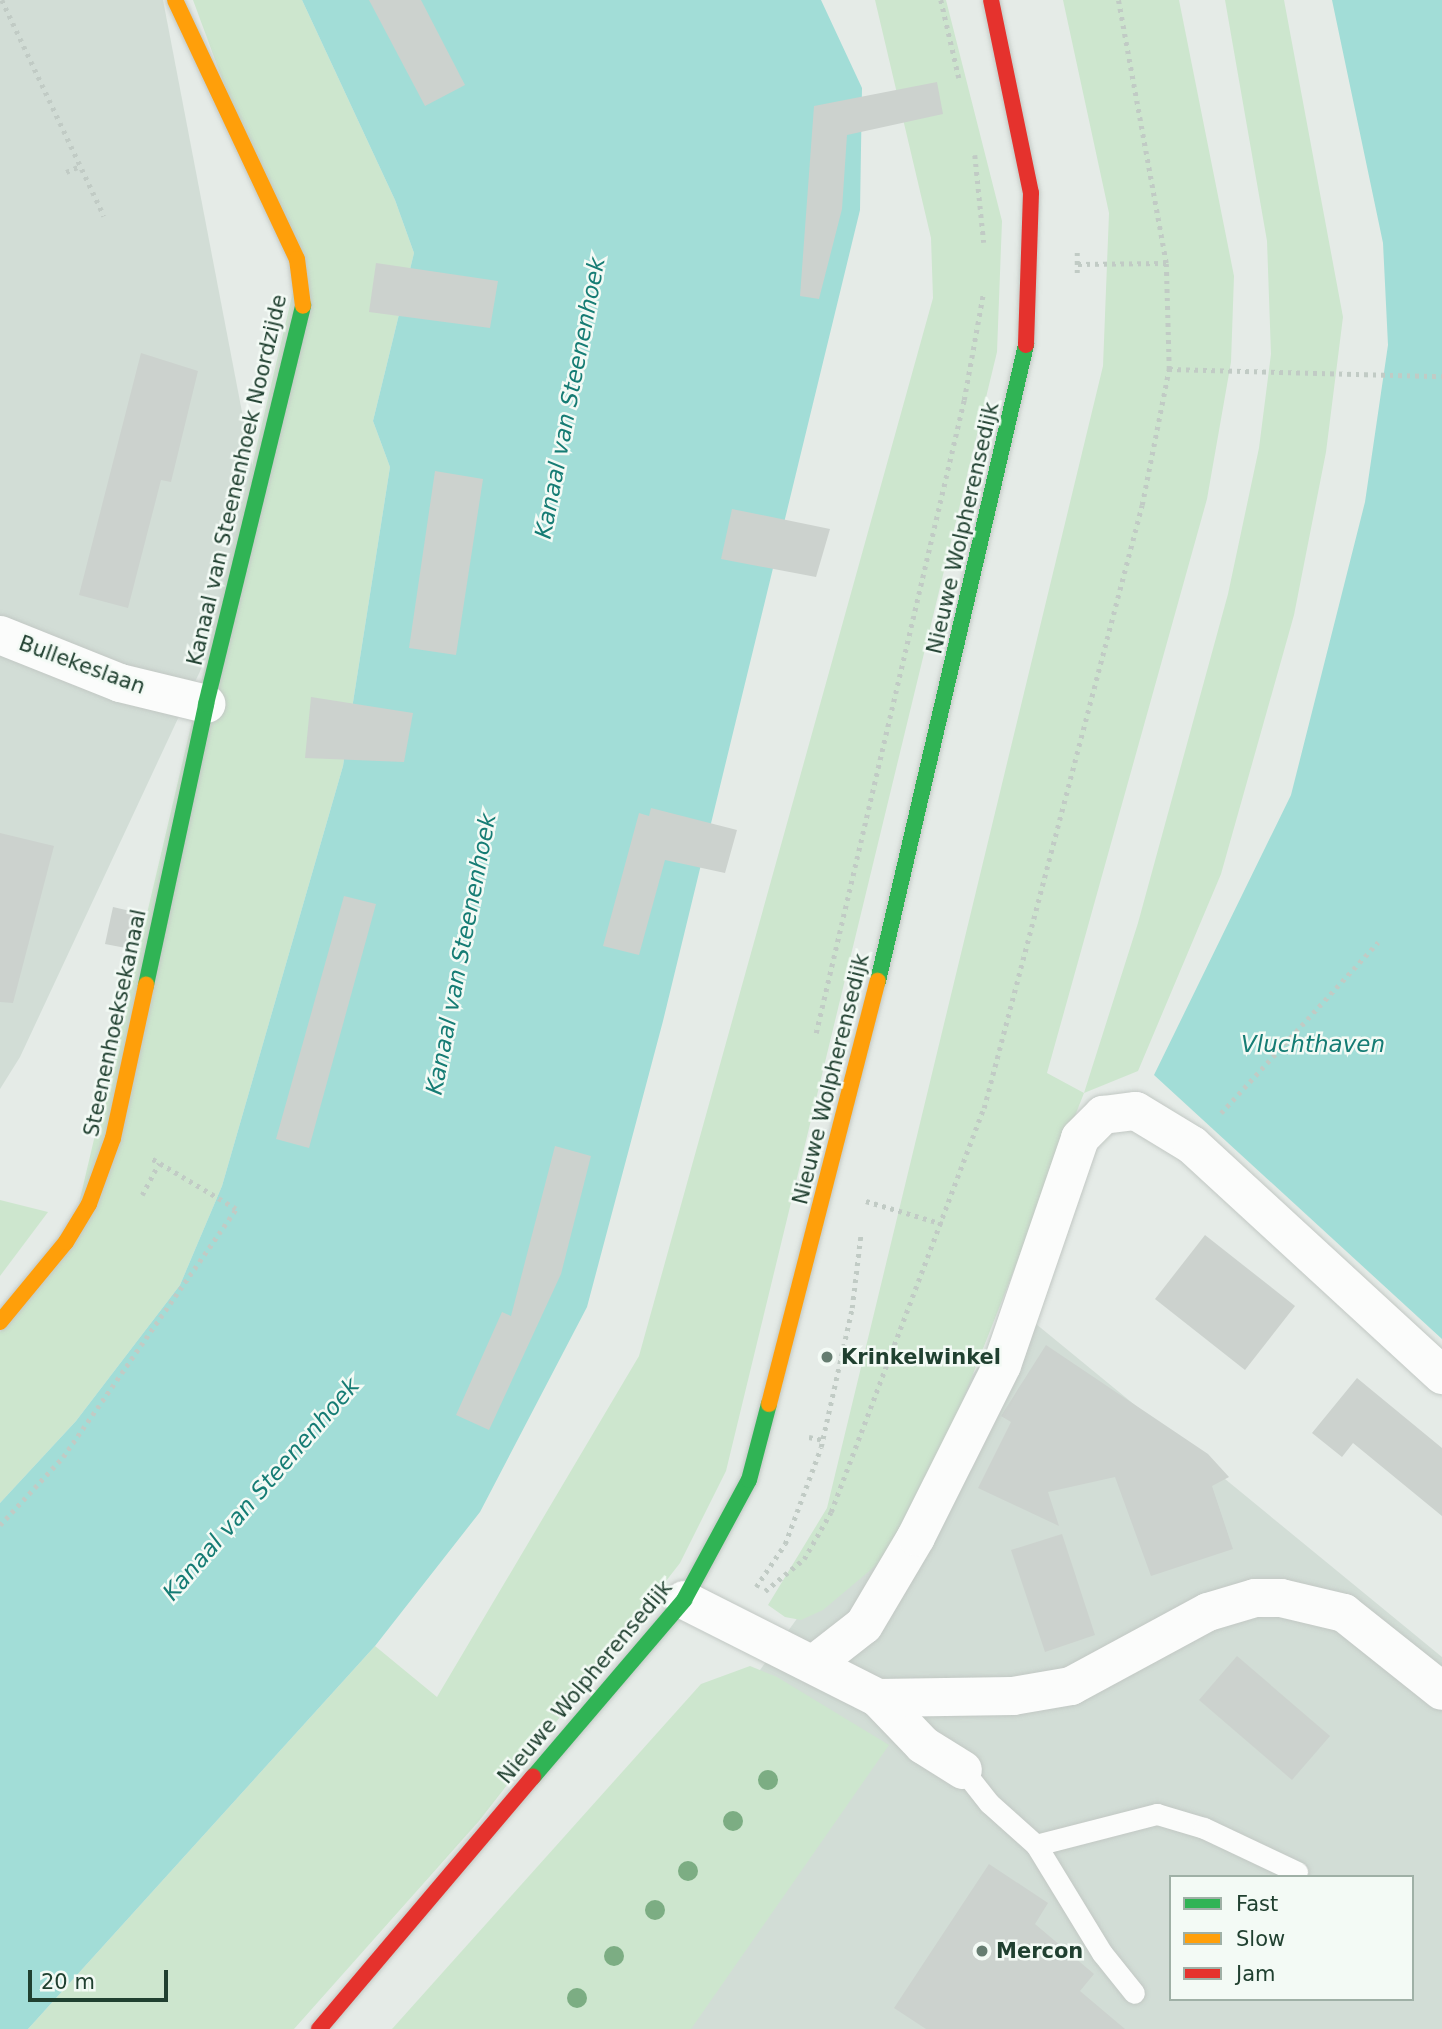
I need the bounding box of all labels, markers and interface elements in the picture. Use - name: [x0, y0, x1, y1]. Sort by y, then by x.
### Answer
- water label: Kanaal van Steenenhoek: [529, 255, 611, 541]
- street label: Kanaal van Steenenhoek Noordzijde: [182, 292, 292, 668]
- street label: Nieuwe Wolpherensedijk: [922, 400, 1004, 656]
- street label: Bullekeslaan: [15, 631, 149, 699]
- water label: Kanaal van Steenenhoek: [420, 811, 502, 1097]
- street label: Steenenhoeksekanaal: [79, 907, 151, 1139]
- street label: Nieuwe Wolpherensedijk: [788, 951, 874, 1207]
- water label: Vluchthaven: [1241, 1030, 1385, 1058]
- place label: Krinkelwinkel: [841, 1344, 1001, 1370]
- marker: Krinkelwinkel: [819, 1349, 835, 1365]
- water label: Kanaal van Steenenhoek: [157, 1372, 365, 1606]
- street label: Nieuwe Wolpherensedijk: [493, 1575, 677, 1789]
- legend: [1169, 1875, 1414, 2001]
- text: Fast: [1236, 1892, 1278, 1916]
- text: Slow: [1236, 1927, 1285, 1951]
- place label: Mercon: [996, 1938, 1083, 1964]
- marker: Mercon: [974, 1943, 990, 1959]
- scale bar: [32, 1955, 172, 1999]
- text: Jam: [1236, 1962, 1276, 1986]
- text: 20 m: [41, 1970, 95, 1994]

